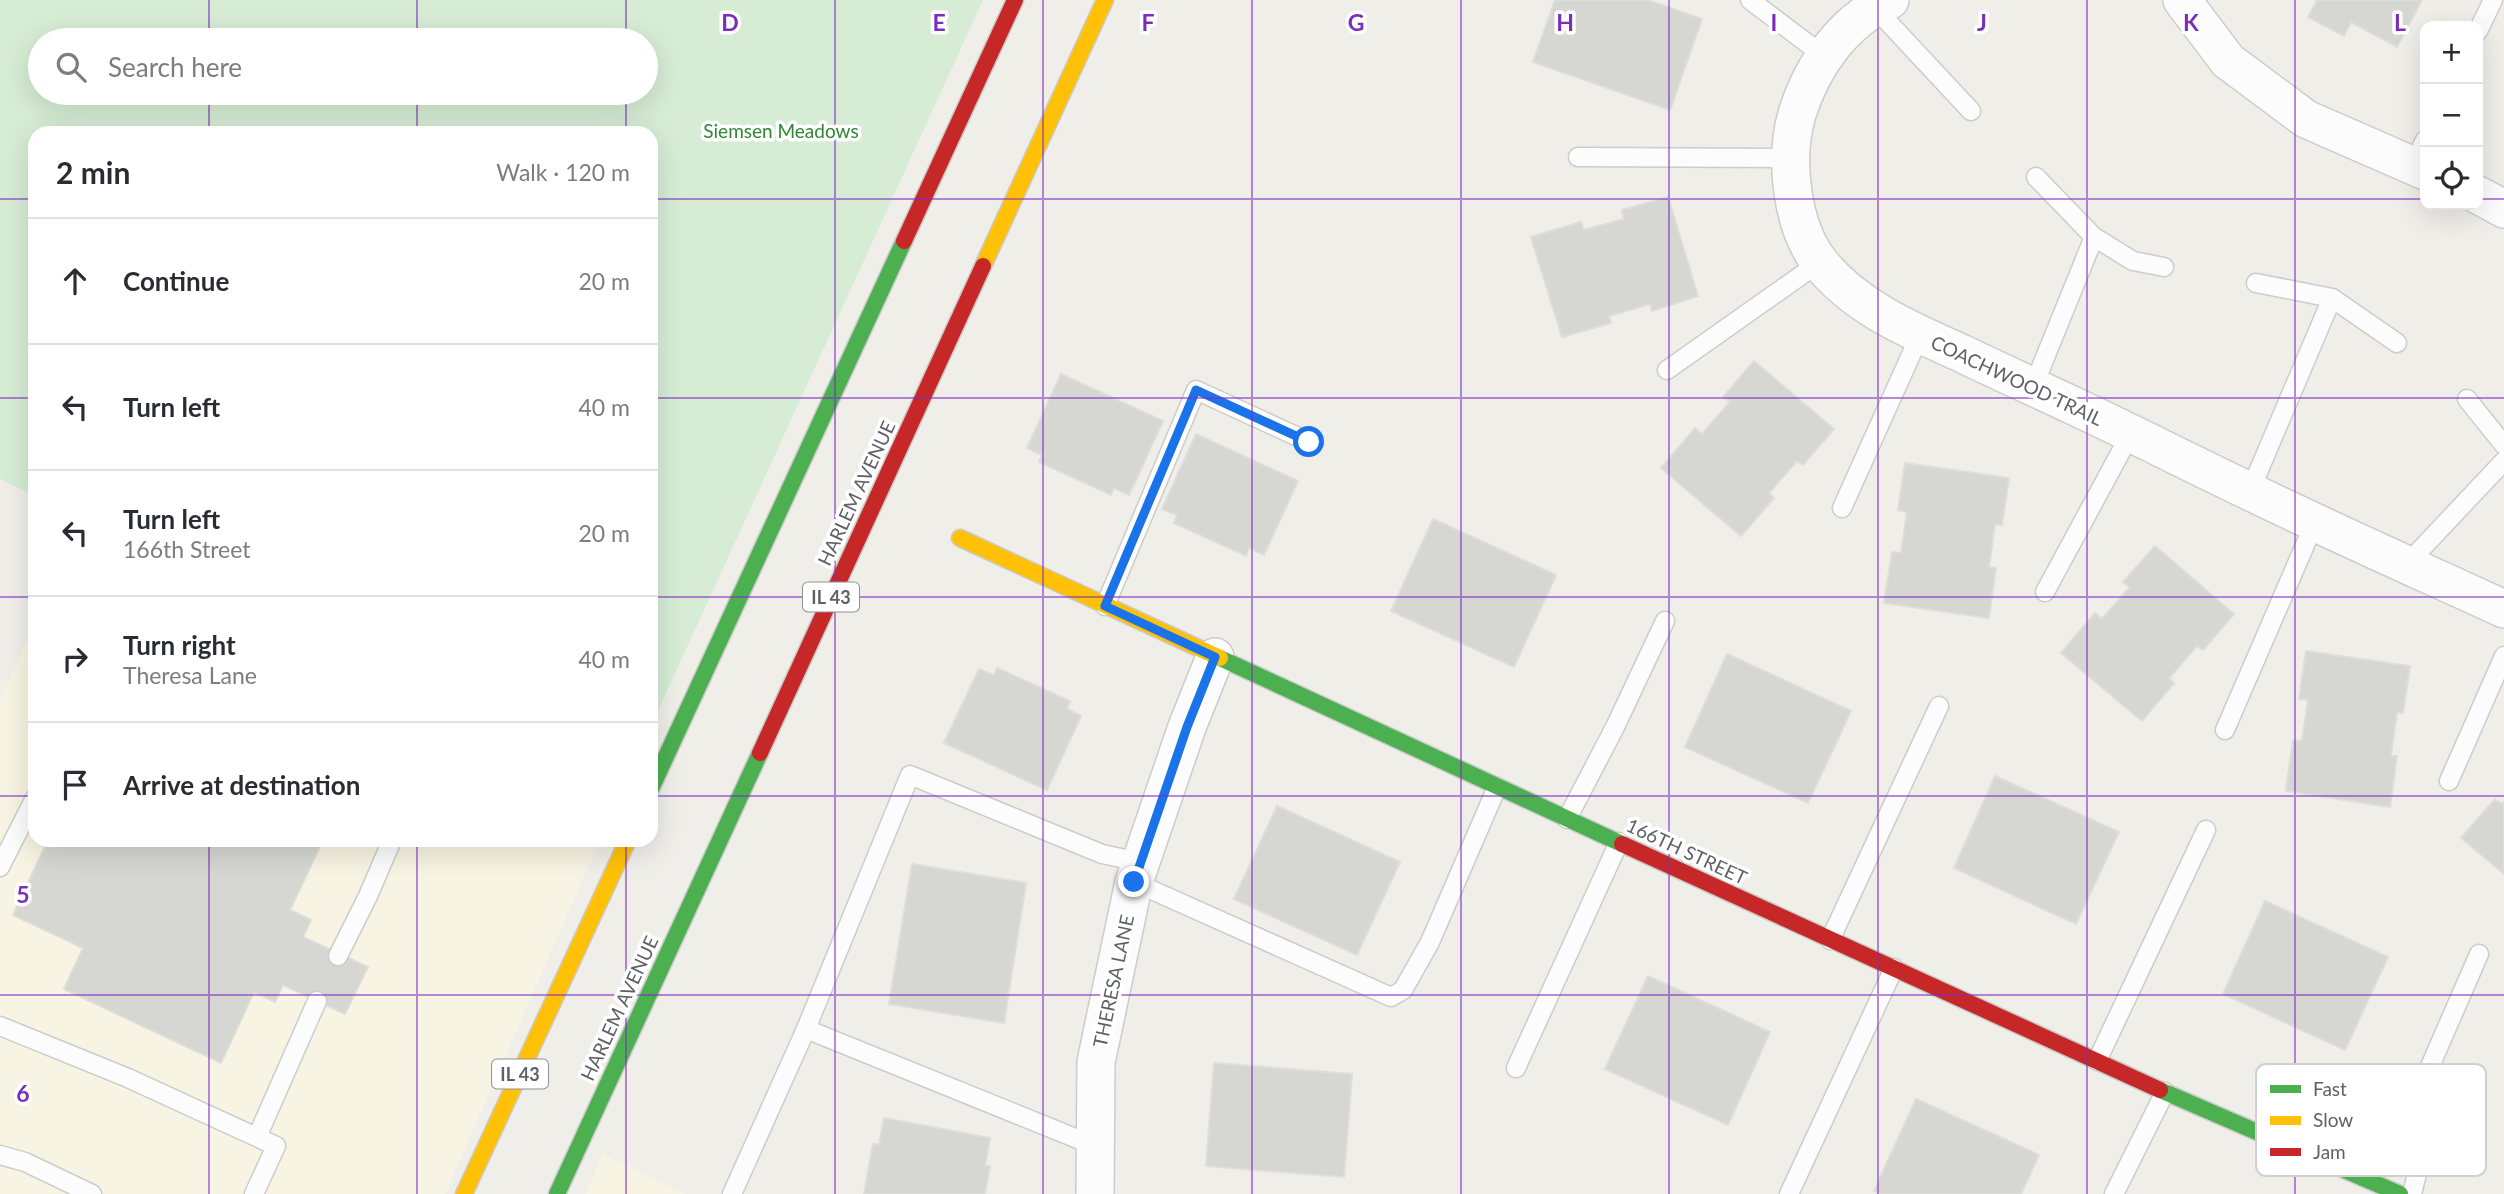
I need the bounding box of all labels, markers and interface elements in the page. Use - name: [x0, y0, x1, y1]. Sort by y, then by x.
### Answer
- text: D: [721, 8, 739, 36]
- text: E: [932, 8, 946, 36]
- text: F: [1141, 8, 1155, 36]
- text: G: [1348, 8, 1364, 36]
- text: H: [1556, 8, 1574, 36]
- text: I: [1771, 8, 1777, 36]
- text: J: [1977, 8, 1987, 36]
- text: K: [2183, 8, 2199, 36]
- text: L: [2394, 8, 2406, 36]
- map controls: [2420, 21, 2483, 210]
- button: +: [2420, 21, 2483, 84]
- search box: [28, 28, 658, 105]
- icon: search: [52, 48, 90, 86]
- text: Search here: [108, 51, 242, 83]
- button: −: [2420, 84, 2483, 147]
- park label: Siemsen Meadows: [703, 119, 859, 142]
- button: locate: [2420, 147, 2483, 210]
- text: 2 min: [56, 154, 130, 190]
- text: Walk · 120 m: [496, 158, 630, 186]
- icon: ahead: [56, 262, 94, 300]
- text: Continue: [123, 265, 229, 297]
- text: 20 m: [579, 267, 630, 295]
- street label: COACHWOOD TRAIL: [1928, 330, 2107, 430]
- icon: left: [56, 388, 94, 426]
- text: Turn left: [123, 391, 220, 423]
- text: 40 m: [579, 393, 630, 421]
- street label: HARLEM AVENUE: [812, 417, 900, 569]
- route start: [1293, 426, 1324, 457]
- text: Turn left: [123, 503, 220, 535]
- icon: left: [56, 514, 94, 552]
- text: 20 m: [579, 519, 630, 547]
- text: 166th Street: [123, 535, 251, 563]
- road number: IL 43: [803, 582, 859, 612]
- text: Turn right: [123, 629, 236, 661]
- icon: right: [56, 640, 94, 678]
- text: 40 m: [579, 645, 630, 673]
- text: Theresa Lane: [123, 661, 257, 689]
- icon: arrive: [56, 766, 94, 804]
- text: Arrive at destination: [123, 769, 360, 801]
- street label: 166TH STREET: [1623, 813, 1751, 889]
- route end: [1118, 866, 1149, 897]
- text: 5: [16, 880, 30, 908]
- street label: THERESA LANE: [1088, 913, 1138, 1049]
- street label: HARLEM AVENUE: [575, 932, 663, 1084]
- road number: IL 43: [492, 1059, 548, 1088]
- legend: [2256, 1064, 2486, 1176]
- text: Fast: [2313, 1077, 2347, 1100]
- text: 6: [16, 1079, 30, 1107]
- text: Slow: [2313, 1108, 2353, 1131]
- text: Jam: [2313, 1140, 2346, 1163]

